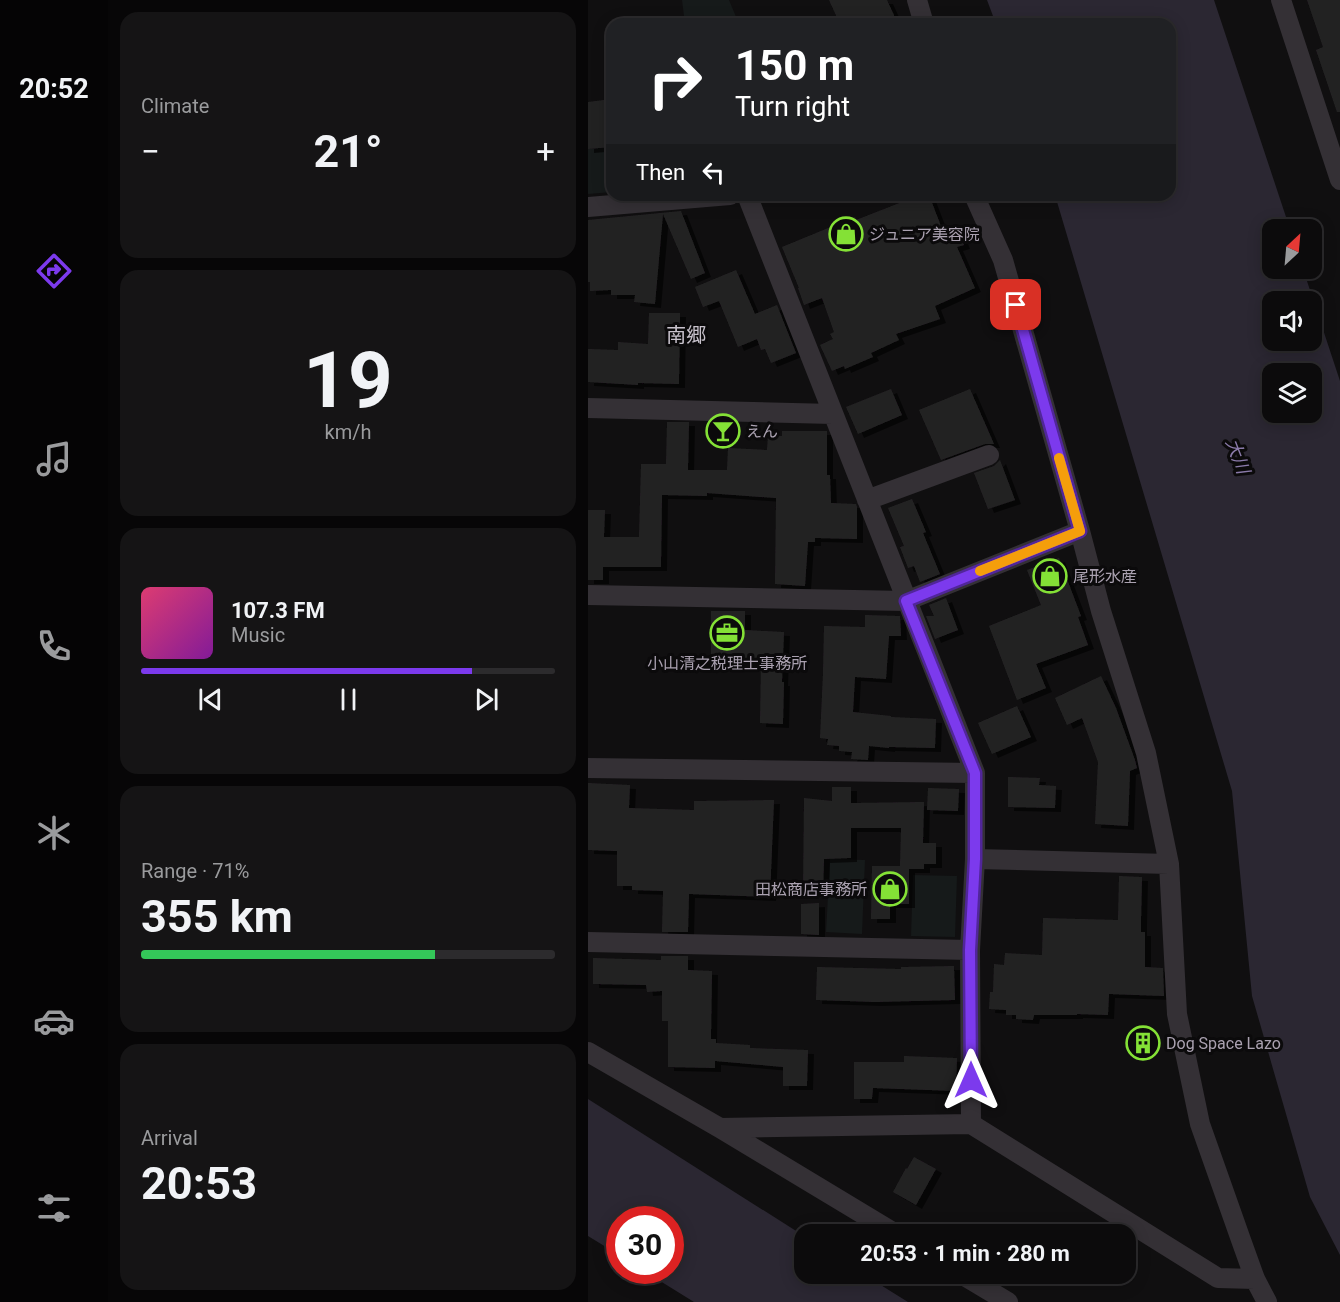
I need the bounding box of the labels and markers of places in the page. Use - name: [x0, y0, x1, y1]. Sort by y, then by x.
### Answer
- shop icon: ジュニア美容院: [828, 216, 864, 252]
- place label: ジュニア美容院: [869, 225, 980, 244]
- pin: [990, 279, 1041, 330]
- bar icon: えん: [705, 413, 741, 449]
- place label: えん: [746, 422, 778, 441]
- shop icon: 尾形水産: [1032, 558, 1068, 594]
- place label: 尾形水産: [1073, 567, 1137, 586]
- office icon: 小山清之税理士事務所: [709, 615, 745, 651]
- place label: 小山清之税理士事務所: [647, 654, 807, 673]
- shop icon: 田松商店事務所: [872, 871, 908, 907]
- place label: 田松商店事務所: [755, 880, 867, 899]
- building icon: Dog Space Lazo: [1125, 1025, 1161, 1061]
- place label: Dog Space Lazo: [1166, 1034, 1281, 1053]

